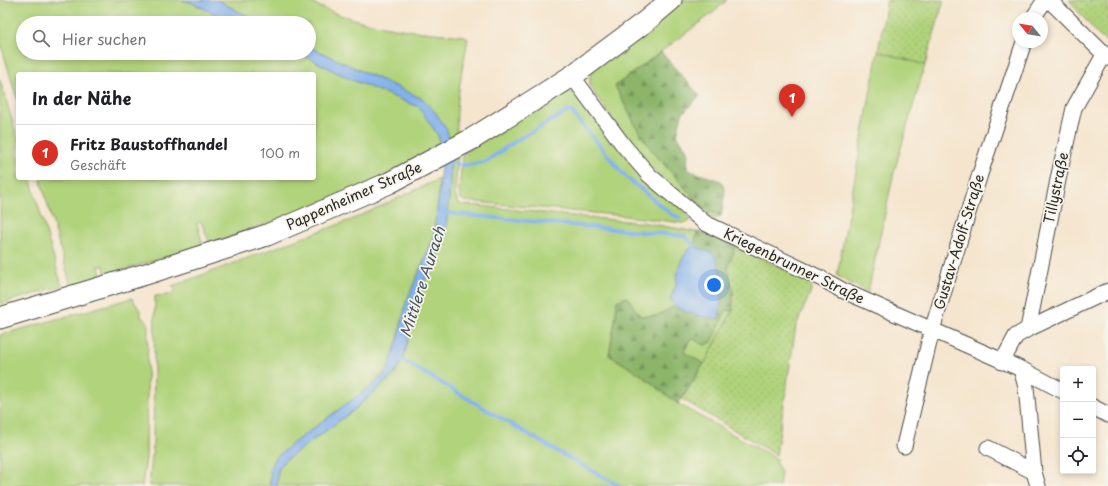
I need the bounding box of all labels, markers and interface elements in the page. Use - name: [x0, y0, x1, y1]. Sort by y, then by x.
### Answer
- north arrow: [1012, 12, 1048, 48]
- search box: [16, 16, 316, 60]
- icon: search: [30, 27, 52, 49]
- text: Hier suchen: [62, 27, 147, 50]
- pin: 1: [779, 84, 805, 117]
- text: In der Nähe: [32, 85, 131, 111]
- text: Fritz Baustoffhandel: [70, 132, 227, 155]
- text: 1: [42, 143, 48, 162]
- text: 100 m: [260, 143, 300, 162]
- street label: Tillystraße: [1038, 150, 1073, 226]
- text: Geschäft: [70, 155, 126, 174]
- street label: Pappenheimer Straße: [283, 156, 425, 235]
- street label: Gustav-Adolf-Straße: [928, 172, 989, 312]
- street label: Kriegenbrunner Straße: [720, 222, 868, 309]
- water label: Mittlere Aurach: [393, 223, 450, 340]
- your location: [704, 275, 724, 295]
- map controls: [1060, 366, 1096, 474]
- button: +: [1060, 366, 1096, 402]
- button: −: [1060, 402, 1096, 438]
- button: locate: [1060, 438, 1096, 474]

